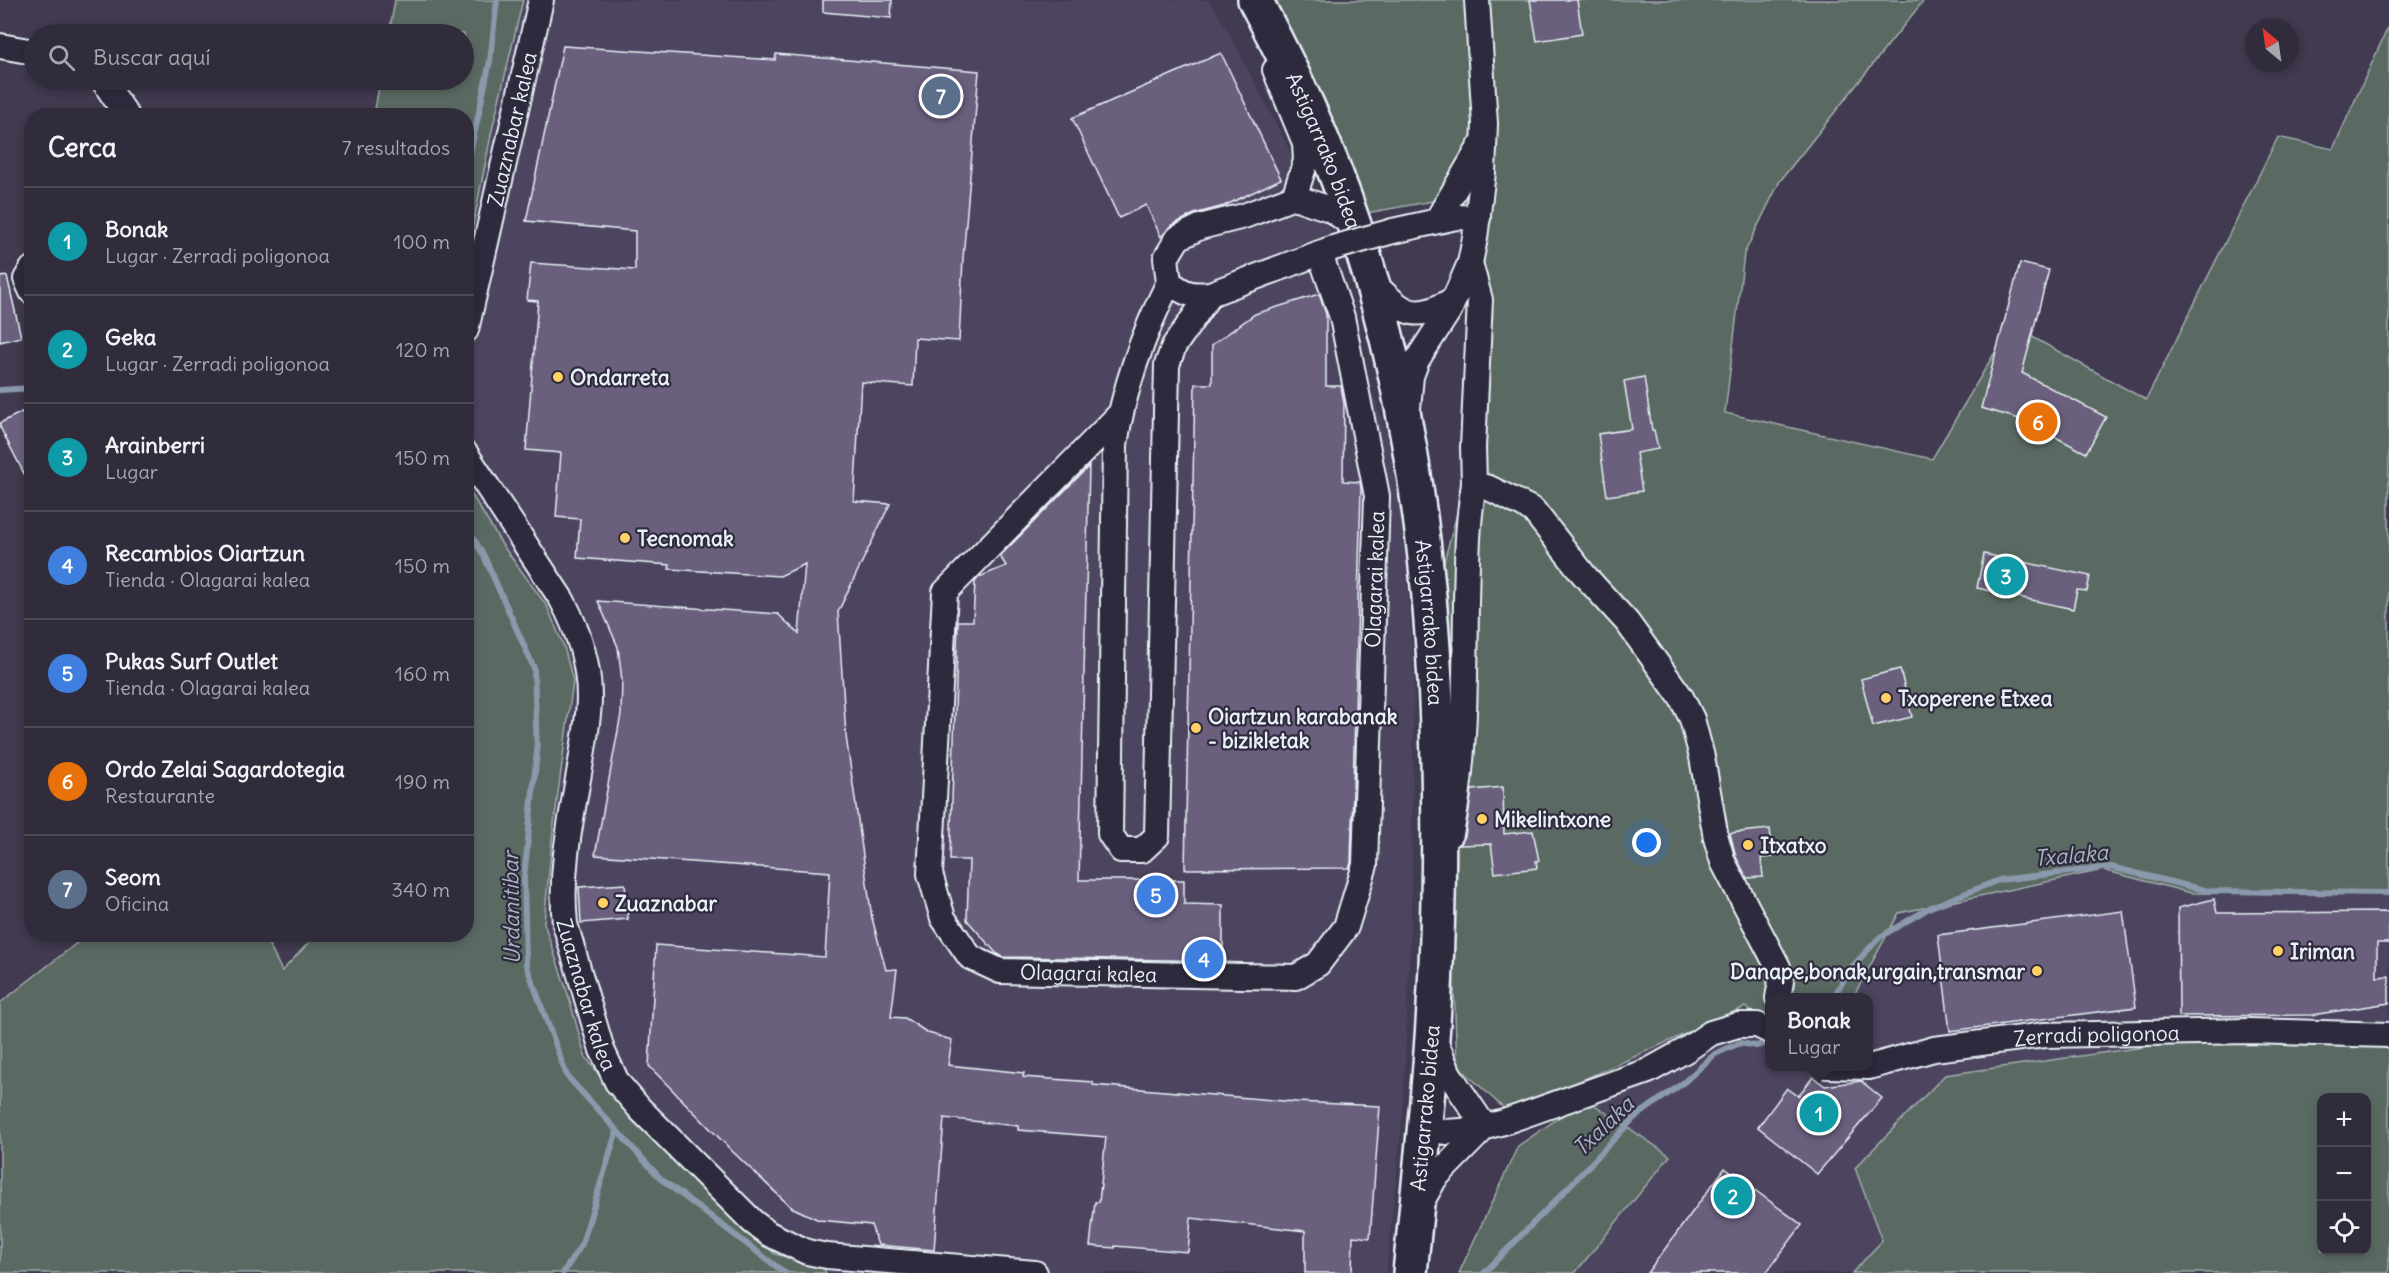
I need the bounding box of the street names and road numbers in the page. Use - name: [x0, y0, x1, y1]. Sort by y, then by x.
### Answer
- street label: Zuaznabar kalea: [481, 49, 542, 209]
- street label: Astigarrako bidea: [1280, 68, 1368, 232]
- street label: Olagarai kalea: [1359, 510, 1390, 649]
- street label: Astigarrako bidea: [1410, 538, 1450, 706]
- street label: Zuaznabar kalea: [551, 915, 623, 1075]
- street label: Olagarai kalea: [1020, 958, 1157, 988]
- street label: Zerradi poligonoa: [2012, 1019, 2180, 1052]
- street label: Astigarrako bidea: [1404, 1024, 1446, 1192]

